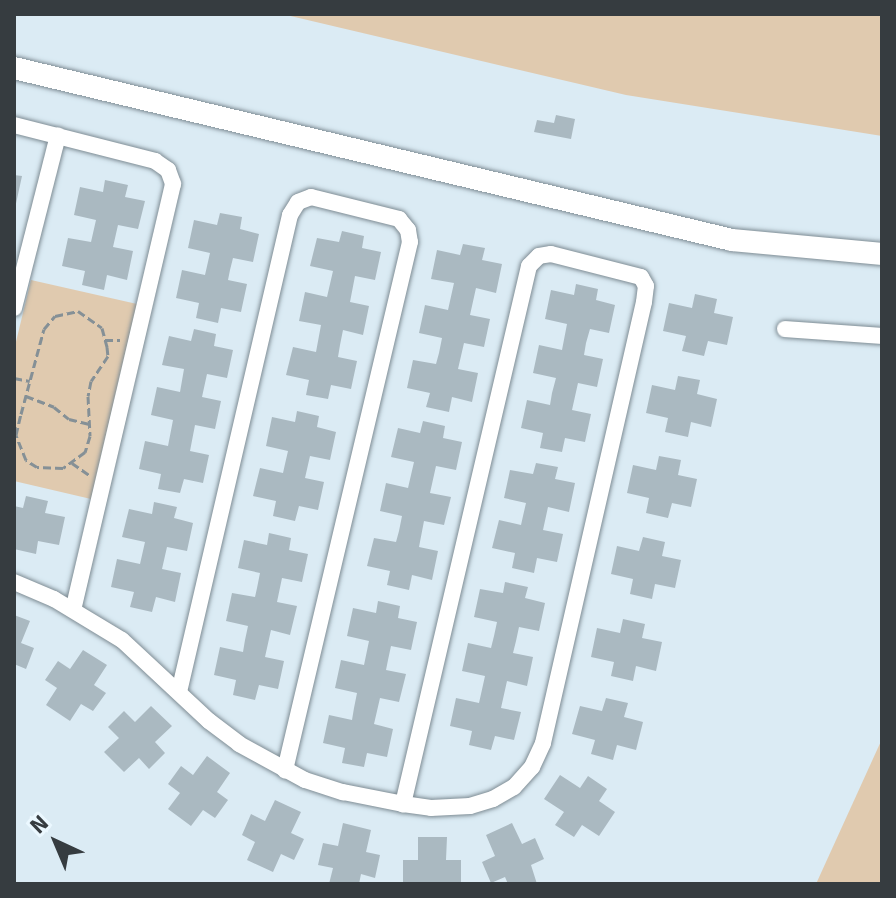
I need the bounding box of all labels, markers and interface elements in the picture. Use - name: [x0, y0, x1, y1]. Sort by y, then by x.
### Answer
- north arrow: [16, 802, 96, 882]
- text: N: [24, 809, 54, 839]

